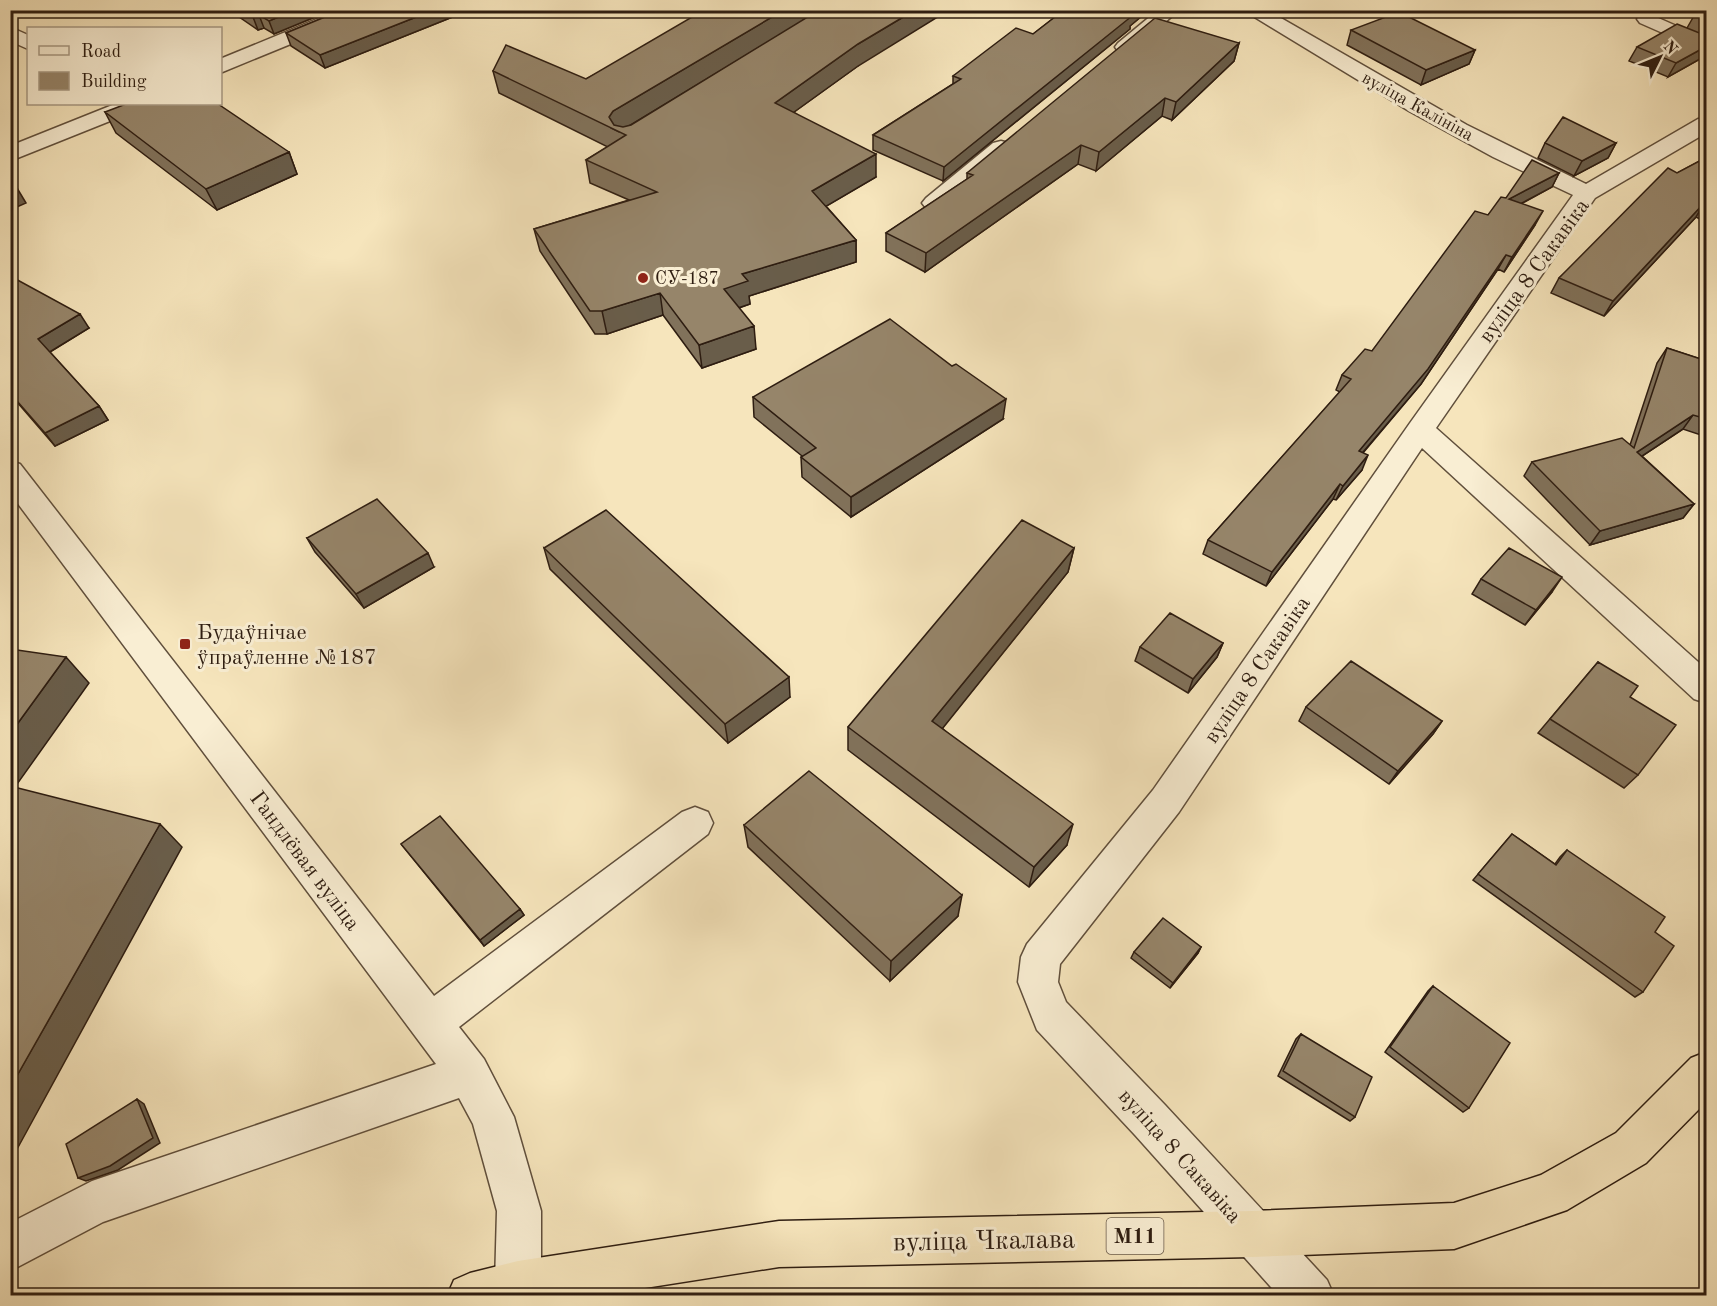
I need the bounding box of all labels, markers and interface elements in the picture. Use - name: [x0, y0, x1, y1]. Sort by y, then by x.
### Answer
- legend: [27, 27, 222, 105]
- north arrow: [1630, 27, 1690, 87]
- text: N: [1659, 38, 1680, 59]
- text: Road: [81, 43, 121, 61]
- street label: вуліца Калініна: [1359, 69, 1476, 145]
- text: Building: [81, 73, 147, 91]
- street label: вуліца 8 Сакавіка: [1475, 195, 1594, 347]
- place label: СУ-187: [655, 270, 719, 288]
- marker: СУ-187: [636, 271, 650, 285]
- street label: вуліца 8 Сакавіка: [1200, 593, 1315, 748]
- place label: Будаўнічае ўпраўленне №187: [197, 622, 377, 669]
- marker: Будаўнічае ўпраўленне №187: [178, 637, 192, 651]
- street label: Гандлёвая вуліца: [245, 788, 364, 935]
- street label: вуліца 8 Сакавіка: [1114, 1085, 1245, 1228]
- road number: М11: [1106, 1218, 1164, 1254]
- street label: вуліца Чкалава: [893, 1226, 1075, 1257]

